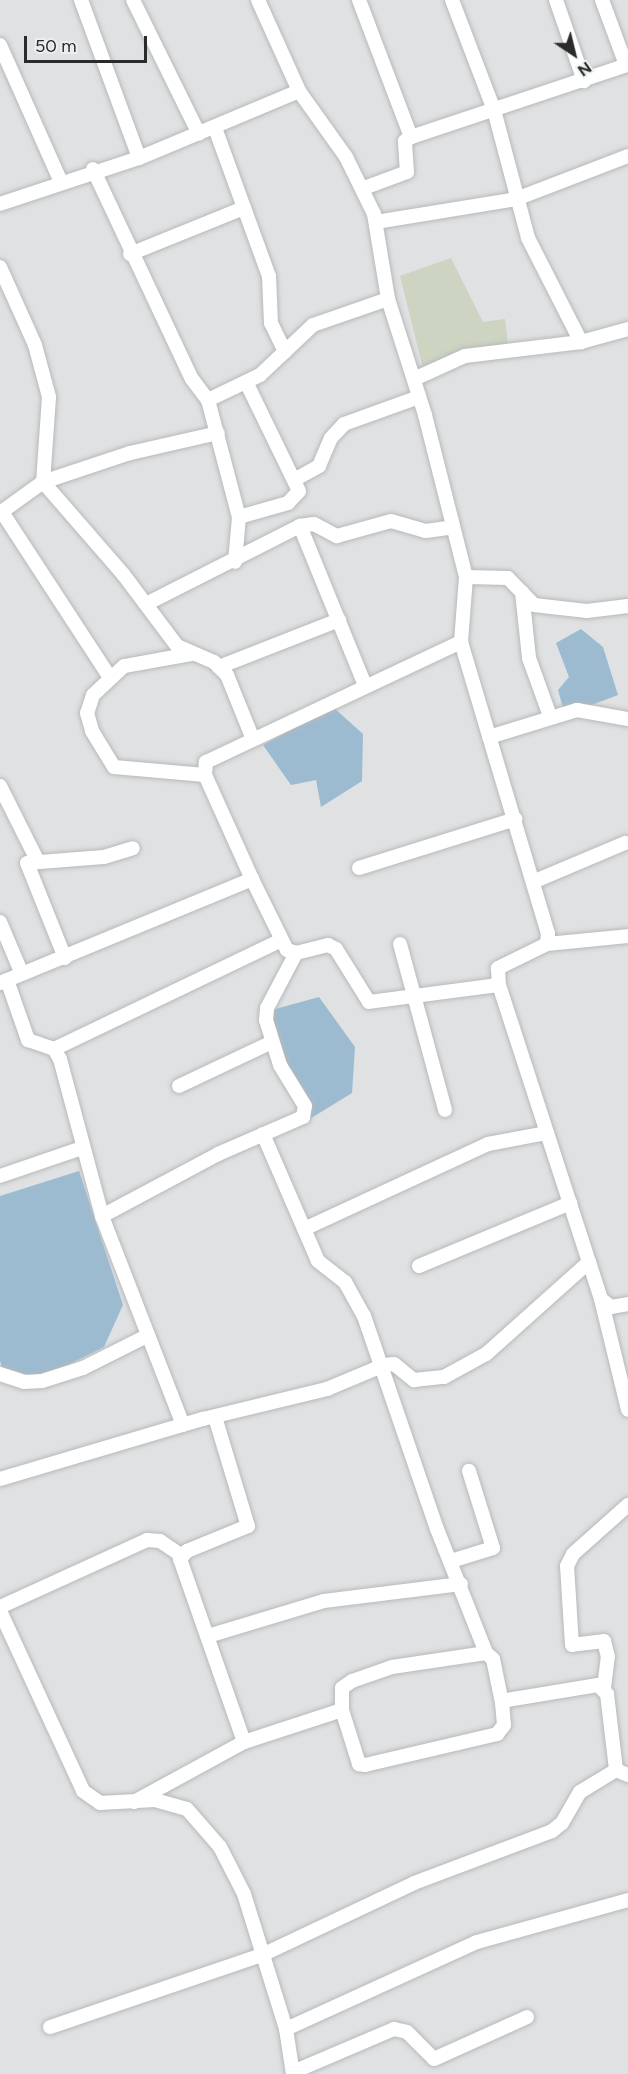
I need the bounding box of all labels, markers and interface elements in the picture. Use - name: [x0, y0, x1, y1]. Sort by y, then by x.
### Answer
- scale bar: [27, 24, 150, 62]
- north arrow: [544, 24, 604, 84]
- text: 50 m: [35, 35, 77, 57]
- text: N: [574, 58, 595, 80]

